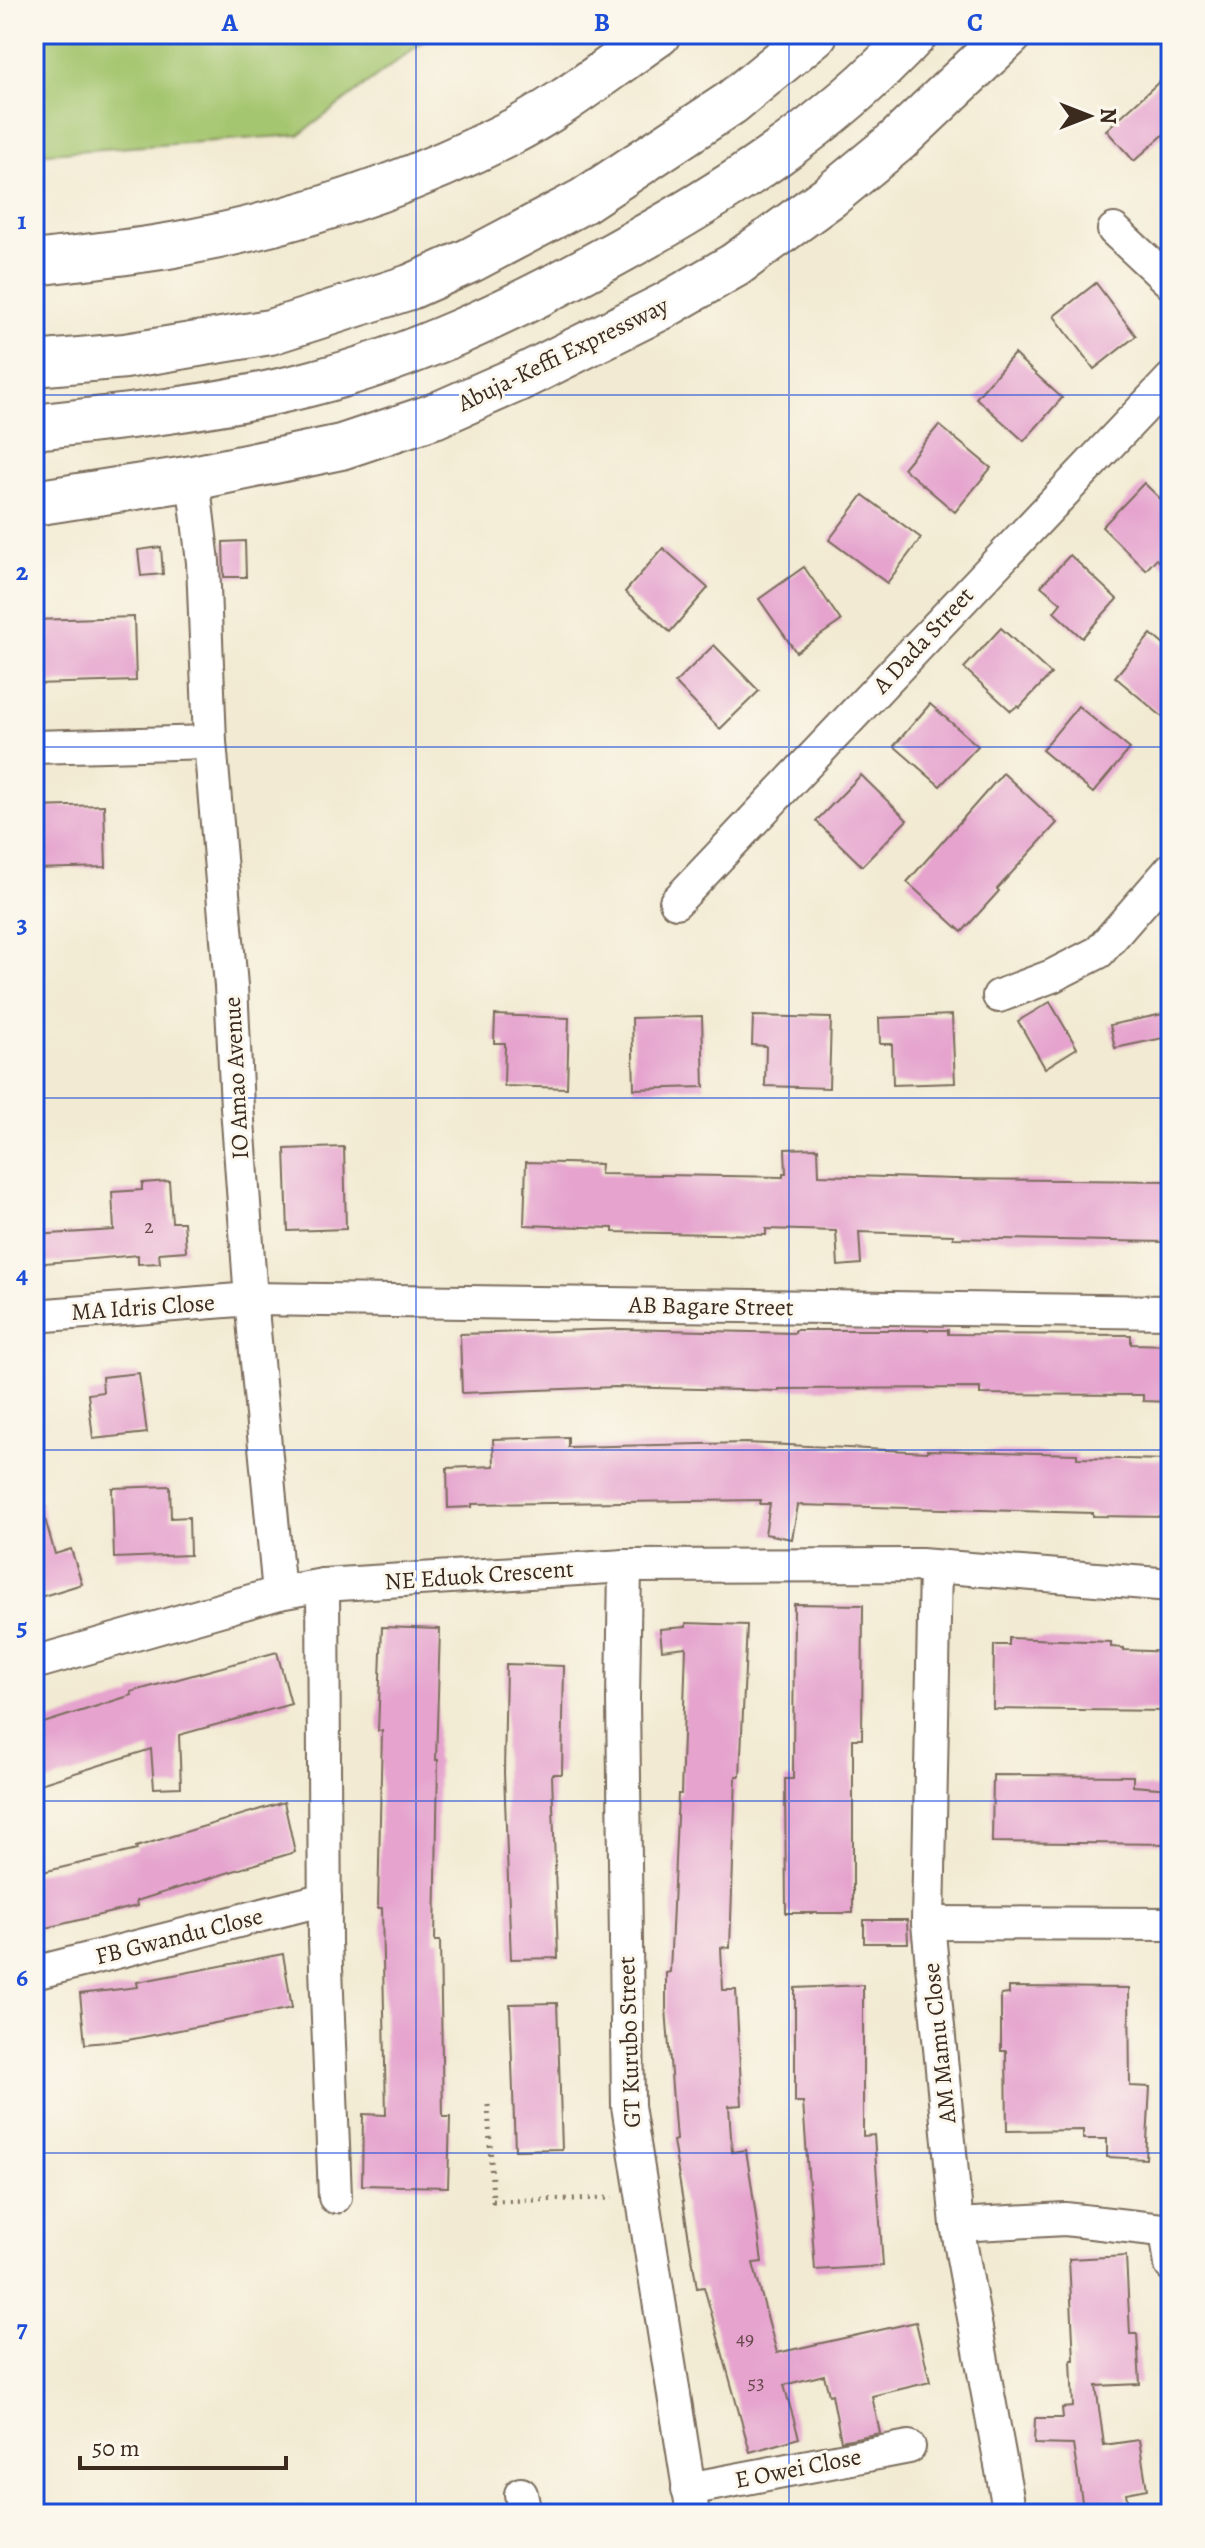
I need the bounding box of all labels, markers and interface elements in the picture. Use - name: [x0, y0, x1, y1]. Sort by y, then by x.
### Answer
- text: A: [221, 5, 239, 40]
- text: B: [594, 5, 610, 40]
- text: C: [967, 5, 983, 40]
- north arrow: [1049, 76, 1129, 156]
- text: N: [1093, 108, 1123, 124]
- text: 1: [17, 203, 27, 238]
- street label: Abuja-Keffi Expressway: [451, 289, 674, 419]
- text: 2: [16, 554, 29, 589]
- street label: A Dada Street: [865, 580, 981, 701]
- text: 3: [16, 906, 28, 941]
- street label: IO Amao Avenue: [216, 996, 256, 1160]
- house number: 2: [144, 1213, 154, 1240]
- text: 4: [16, 1257, 28, 1292]
- street label: MA Idris Close: [70, 1286, 216, 1328]
- street label: AB Bagare Street: [627, 1289, 794, 1323]
- street label: NE Eduok Crescent: [383, 1552, 575, 1598]
- text: 5: [16, 1609, 28, 1644]
- street label: FB Gwandu Close: [92, 1900, 266, 1972]
- street label: GT Kurubo Street: [610, 1956, 648, 2128]
- text: 6: [16, 1960, 28, 1995]
- street label: AM Mamu Close: [915, 1961, 963, 2126]
- text: 7: [16, 2311, 28, 2346]
- house number: 49: [736, 2325, 754, 2352]
- house number: 53: [748, 2369, 764, 2396]
- scale bar: [80, 2420, 286, 2470]
- text: 50 m: [92, 2432, 140, 2464]
- street label: E Owei Close: [732, 2440, 864, 2496]

